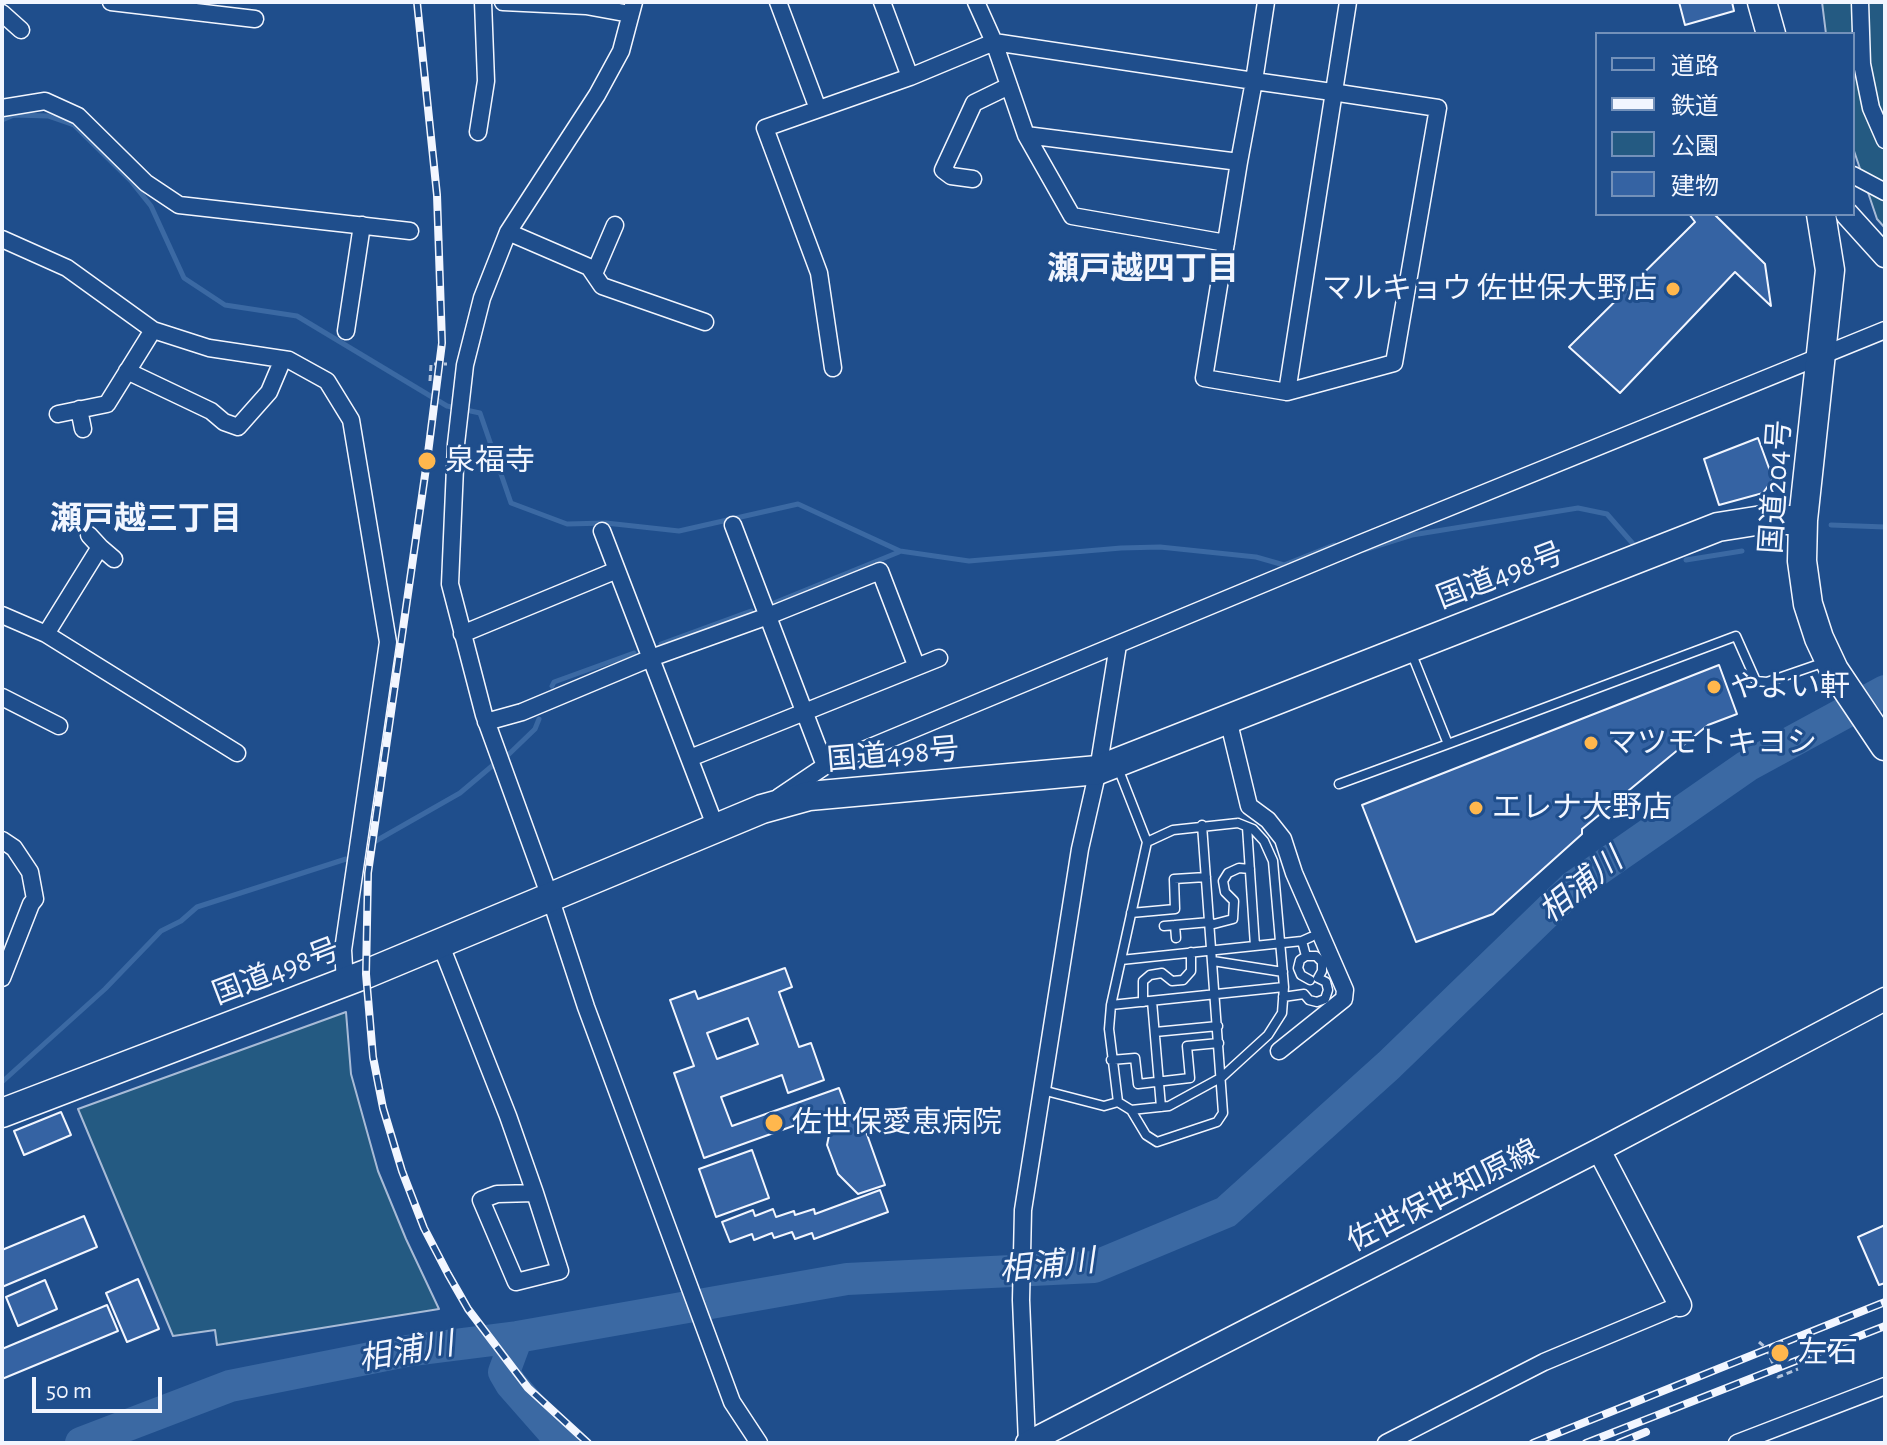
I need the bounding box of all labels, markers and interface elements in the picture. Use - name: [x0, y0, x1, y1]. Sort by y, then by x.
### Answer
- legend: [1595, 32, 1855, 216]
- text: 道路: [1671, 55, 1719, 79]
- text: 鉄道: [1671, 95, 1719, 119]
- text: 公園: [1671, 135, 1719, 159]
- text: 建物: [1671, 175, 1719, 199]
- district label: 瀬戸越四丁目: [1047, 250, 1239, 288]
- place label: マルキョウ 佐世保大野店: [1322, 271, 1657, 307]
- marker: マルキョウ 佐世保大野店: [1664, 280, 1682, 298]
- street label: 国道204号: [1753, 419, 1799, 555]
- place label: 泉福寺: [445, 443, 535, 479]
- marker: 泉福寺: [416, 450, 438, 472]
- district label: 瀬戸越三丁目: [50, 500, 242, 538]
- street label: 国道498号: [1432, 535, 1568, 617]
- place label: やよい軒: [1730, 669, 1850, 705]
- marker: やよい軒: [1705, 678, 1723, 696]
- place label: マツモトキヨシ: [1607, 725, 1817, 761]
- street label: 国道498号: [825, 731, 961, 779]
- marker: マツモトキヨシ: [1582, 734, 1600, 752]
- place label: エレナ大野店: [1492, 790, 1672, 826]
- marker: エレナ大野店: [1467, 799, 1485, 817]
- water label: 相浦川: [1532, 841, 1630, 931]
- street label: 国道498号: [208, 931, 344, 1013]
- place label: 佐世保愛恵病院: [792, 1105, 1002, 1141]
- marker: 佐世保愛恵病院: [763, 1112, 785, 1134]
- street label: 佐世保世知原線: [1341, 1132, 1545, 1260]
- water label: 相浦川: [997, 1242, 1097, 1290]
- water label: 相浦川: [355, 1325, 457, 1379]
- place label: 左石: [1798, 1335, 1858, 1371]
- marker: 左石: [1769, 1342, 1791, 1364]
- scale bar: [36, 1361, 166, 1411]
- text: 50 m: [46, 1379, 92, 1403]

